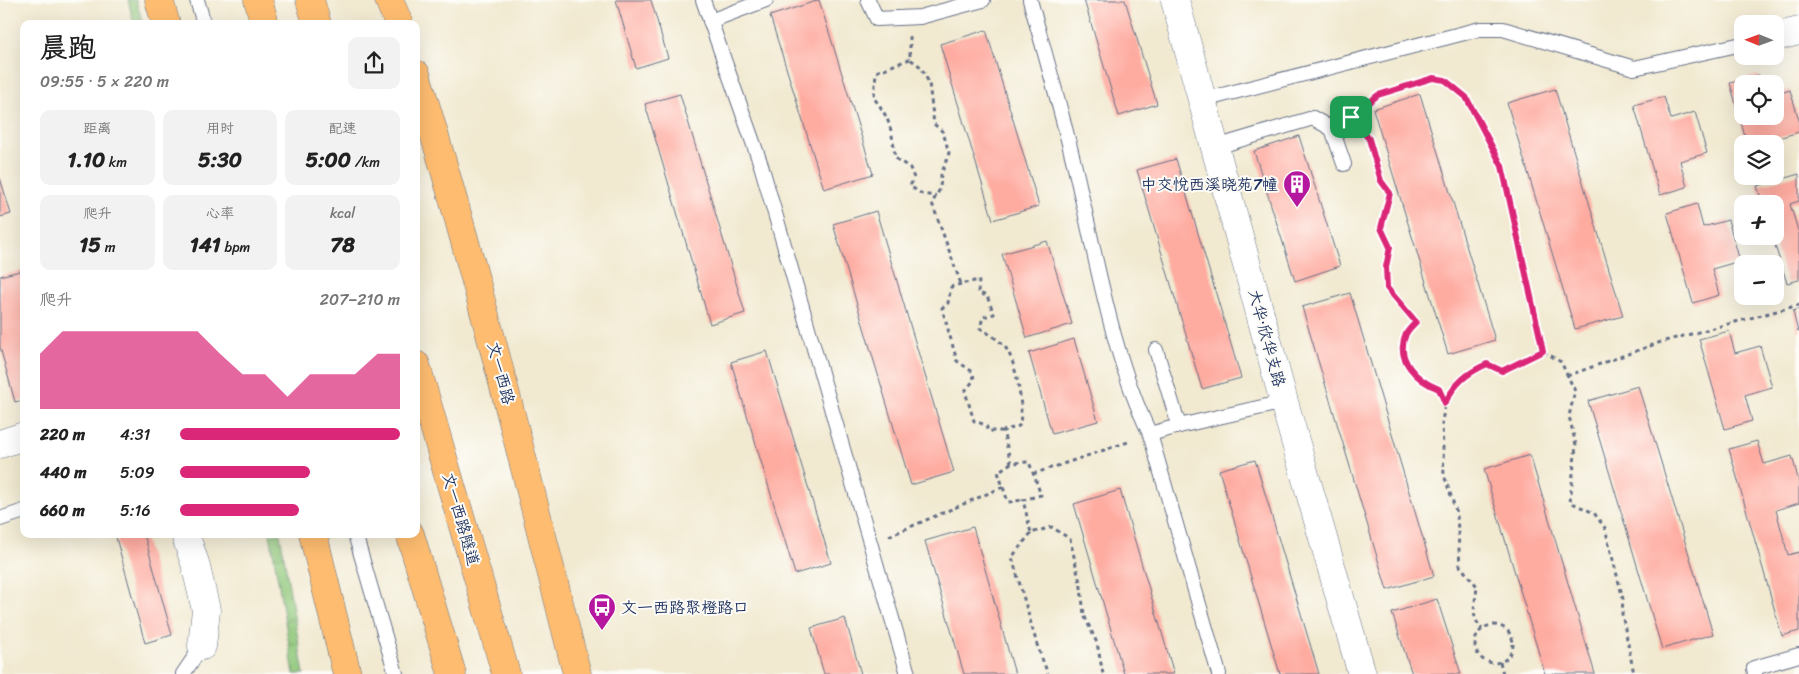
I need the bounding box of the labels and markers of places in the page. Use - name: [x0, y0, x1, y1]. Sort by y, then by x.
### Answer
- pin: [1330, 96, 1372, 138]
- building icon: 中交悦西溪晓苑7幢: [1282, 169, 1312, 208]
- place label: 中交悦西溪晓苑7幢: [1141, 170, 1278, 199]
- bus stop icon: 文一西路聚橙路口: [587, 592, 617, 631]
- place label: 文一西路聚橙路口: [621, 593, 749, 622]

